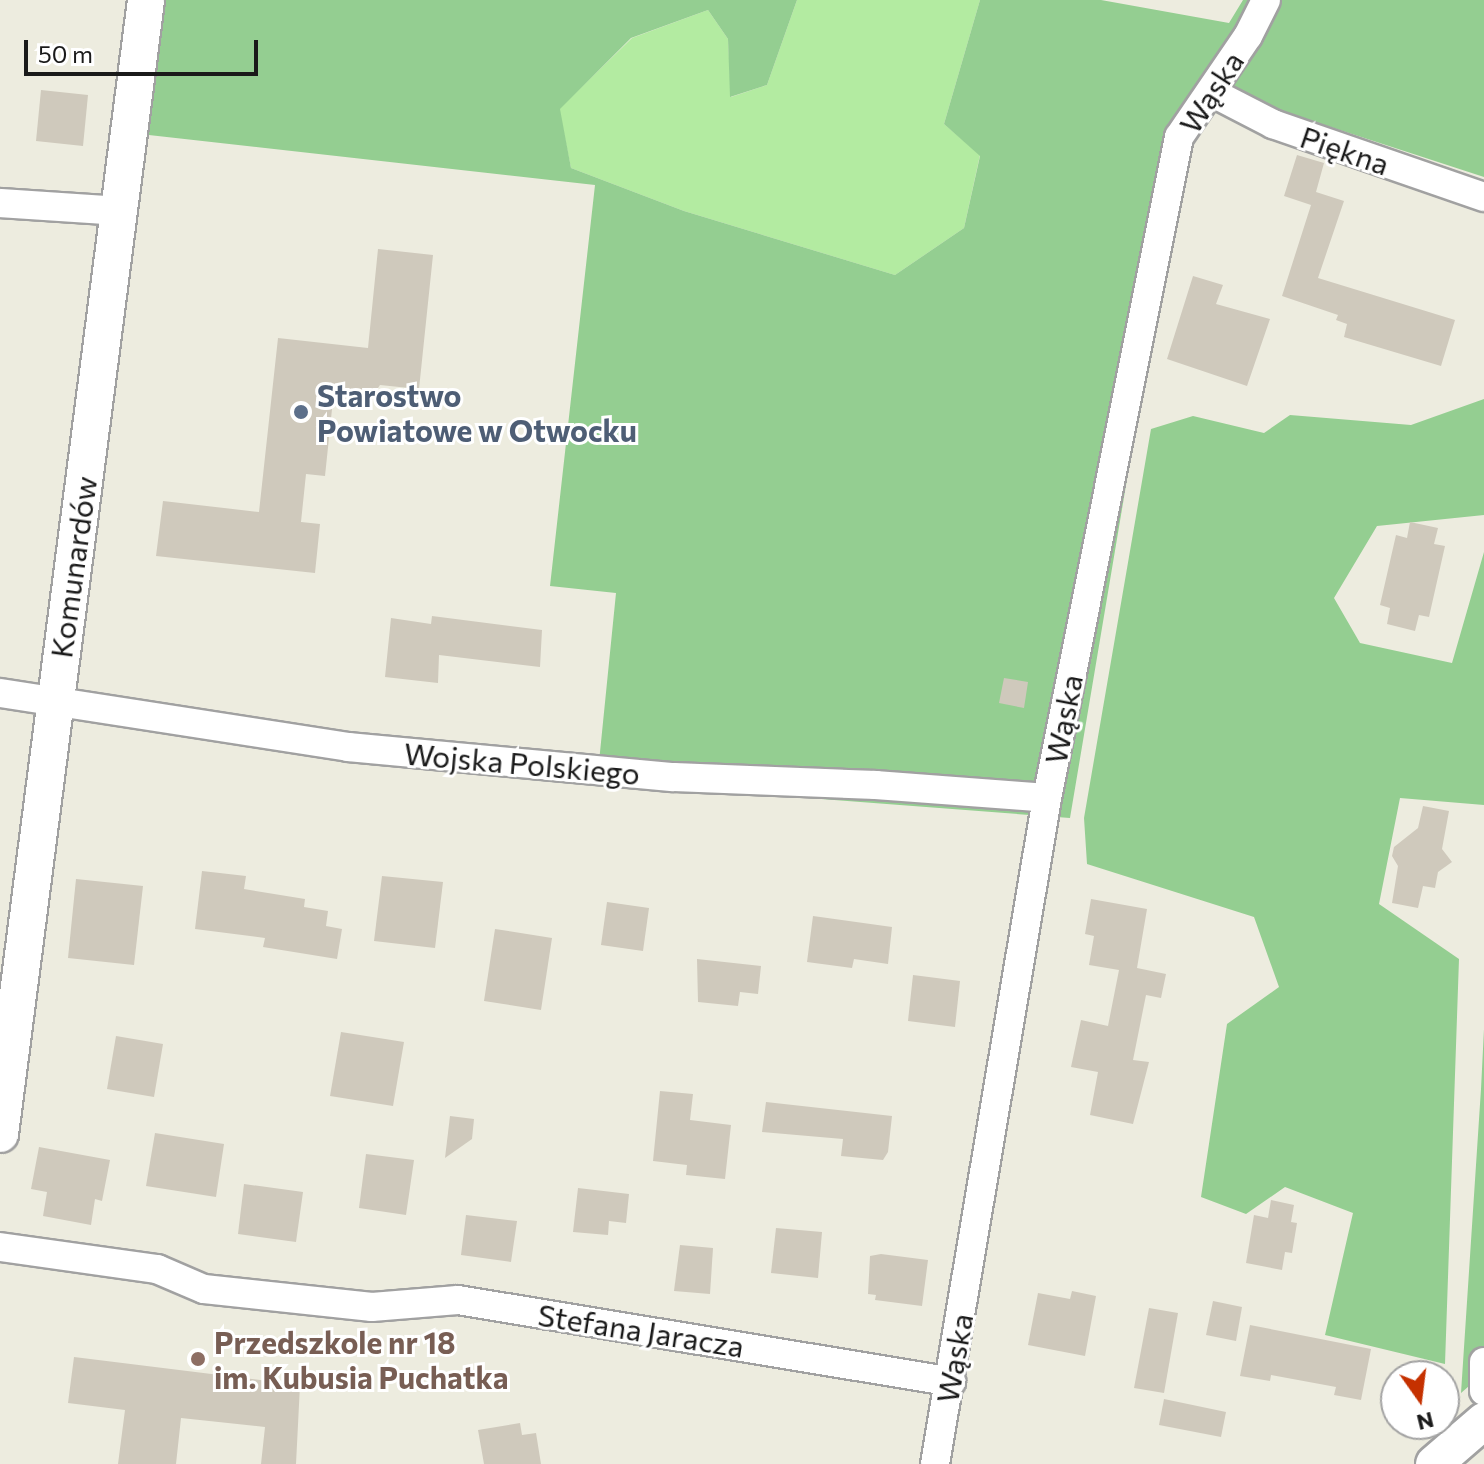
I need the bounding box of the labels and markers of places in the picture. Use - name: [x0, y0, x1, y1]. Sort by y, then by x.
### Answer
- place label: Starostwo Powiatowe w Otwocku: [317, 377, 637, 448]
- marker: Starostwo Powiatowe w Otwocku: [292, 403, 310, 421]
- place label: Przedszkole nr 18 im. Kubusia Puchatka: [214, 1324, 509, 1394]
- marker: Przedszkole nr 18 im. Kubusia Puchatka: [189, 1350, 207, 1368]

